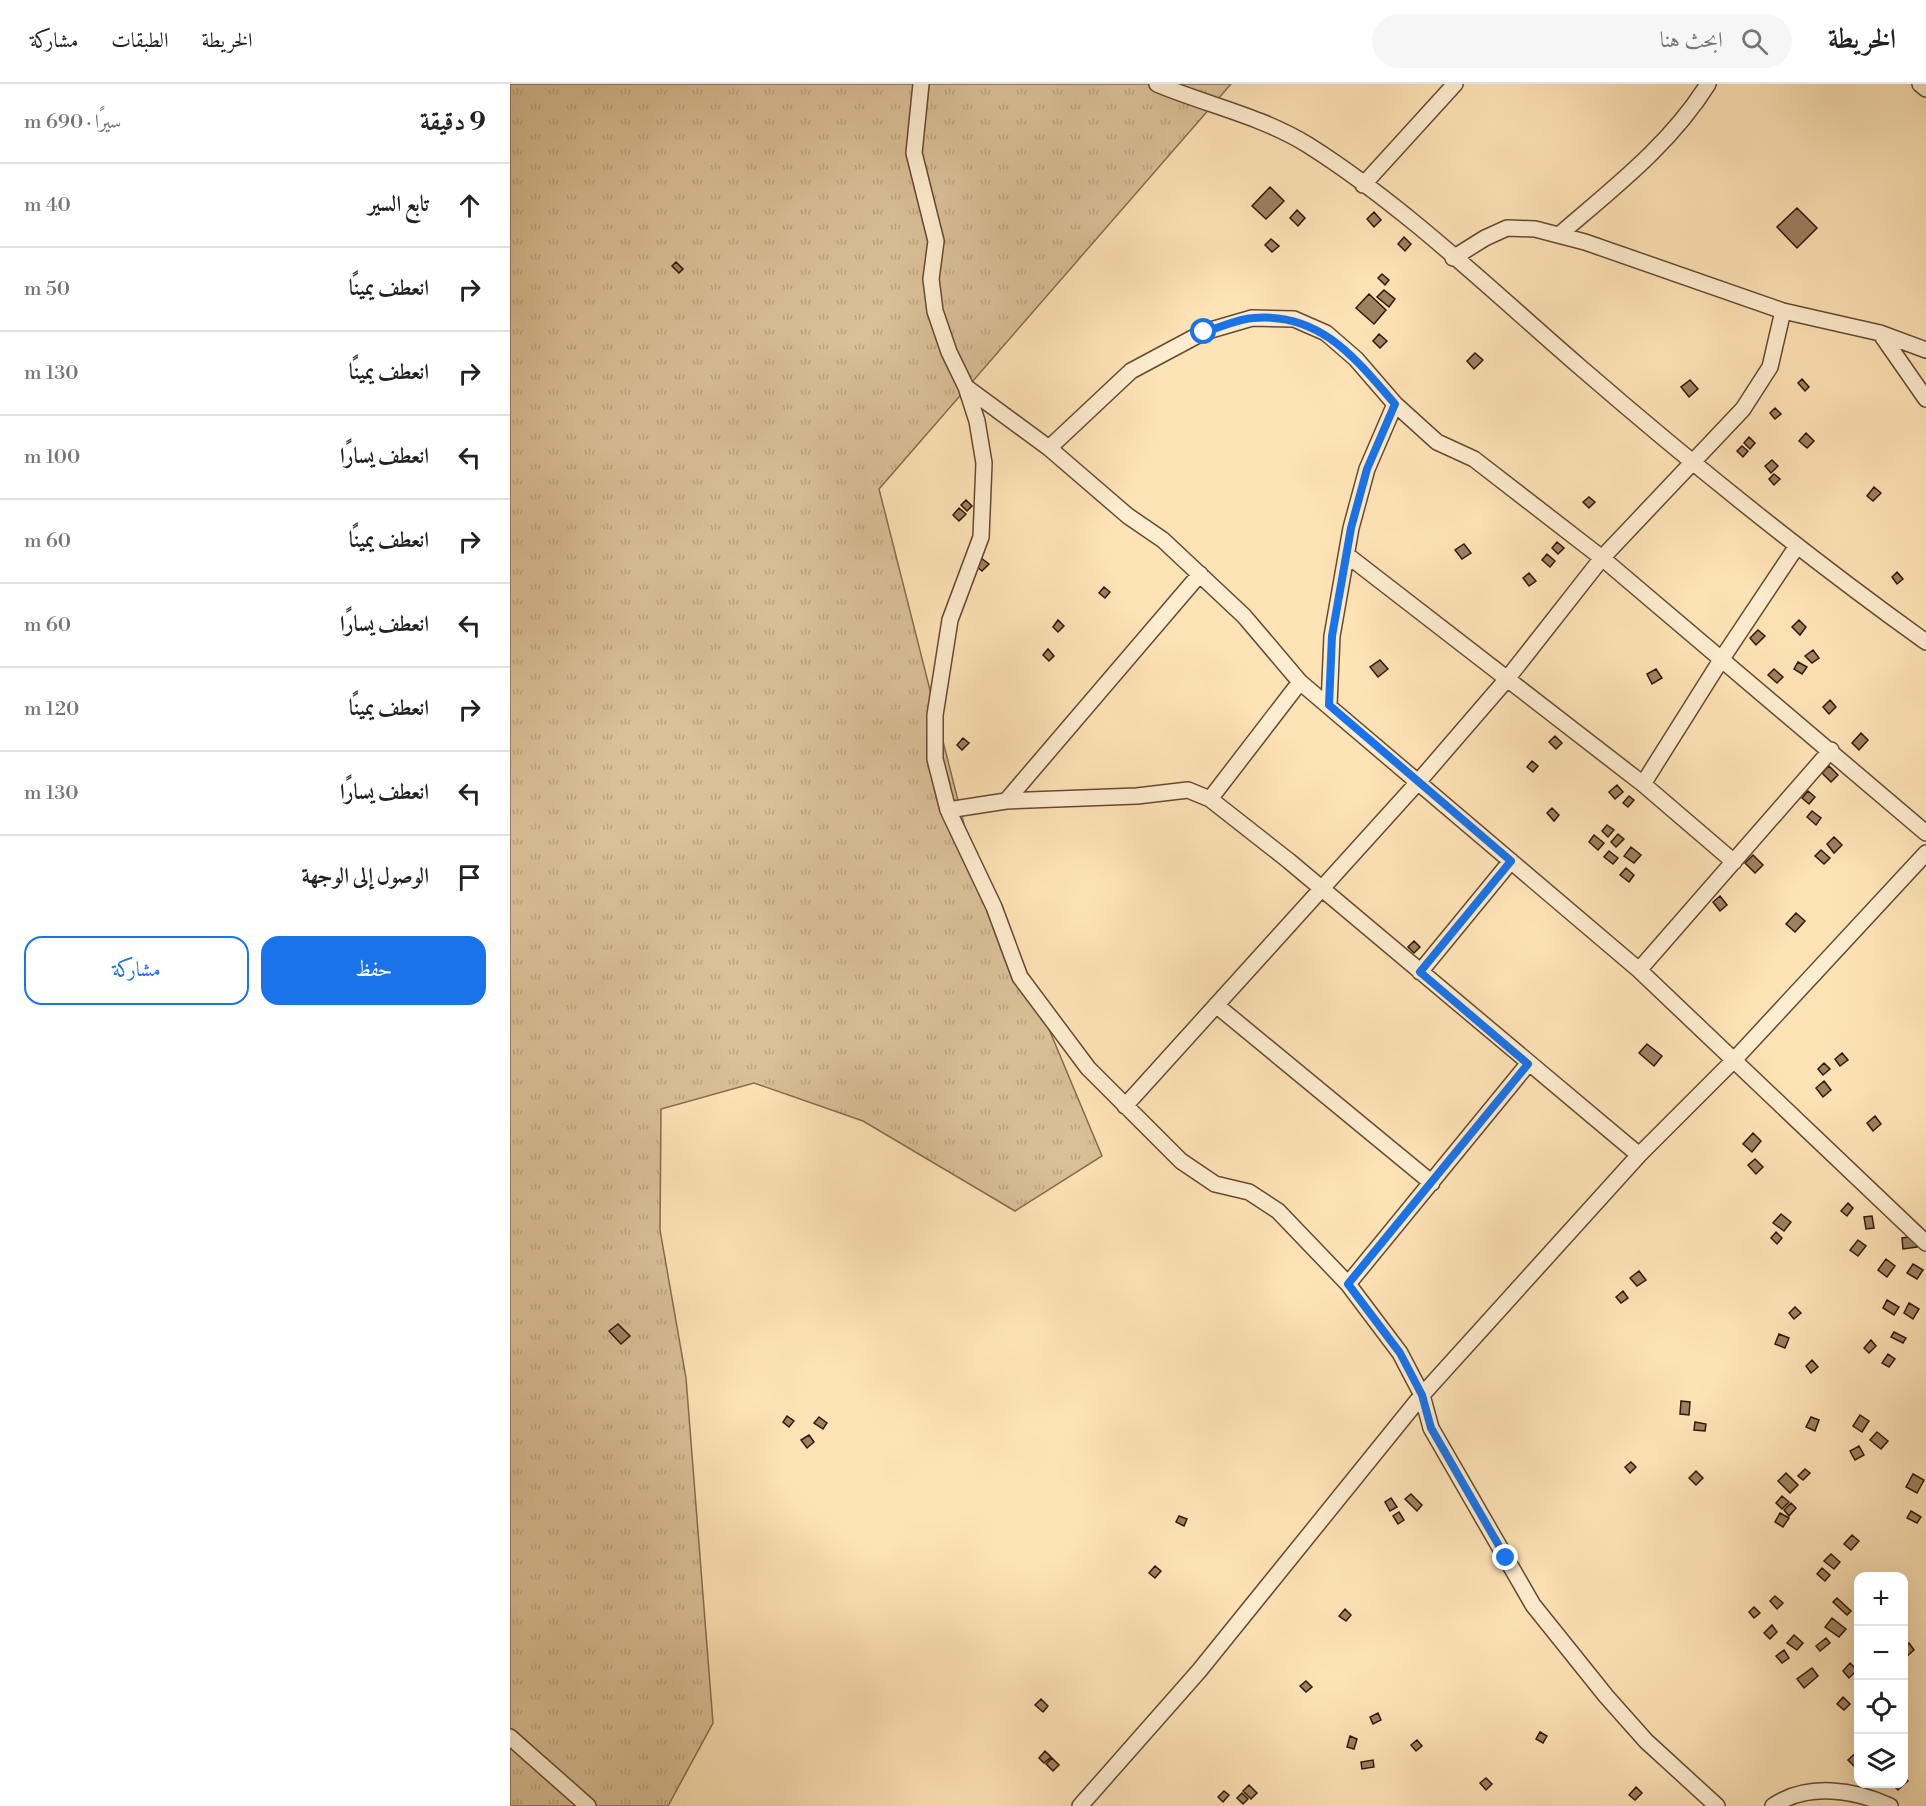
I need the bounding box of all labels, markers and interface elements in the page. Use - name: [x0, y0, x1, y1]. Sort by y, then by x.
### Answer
- search box: [1372, 14, 1792, 68]
- text: الخريطة: [1828, 22, 1896, 57]
- icon: search: [1738, 25, 1771, 58]
- text: ابحث هنا: [1660, 27, 1723, 54]
- text: مشاركة: [30, 28, 78, 54]
- text: الطبقات: [111, 28, 168, 54]
- text: الخريطة: [201, 28, 253, 54]
- text: 9 دقيقة: [420, 106, 486, 138]
- text: سيرًا · 690 m: [24, 110, 121, 135]
- icon: ahead: [453, 189, 486, 222]
- text: تابع السير: [368, 191, 429, 218]
- text: 40 m: [24, 193, 71, 218]
- icon: right: [453, 273, 486, 306]
- text: انعطف يمينًا: [349, 275, 429, 302]
- text: 50 m: [24, 277, 70, 302]
- route start: [1190, 318, 1216, 344]
- icon: right: [453, 357, 486, 390]
- text: انعطف يمينًا: [349, 359, 429, 386]
- text: 130 m: [24, 361, 79, 386]
- icon: left: [453, 441, 486, 474]
- text: انعطف يسارًا: [340, 443, 429, 470]
- text: 100 m: [24, 445, 80, 470]
- icon: right: [453, 525, 486, 558]
- text: انعطف يمينًا: [349, 527, 429, 554]
- text: 60 m: [24, 529, 71, 554]
- icon: left: [453, 609, 486, 642]
- text: انعطف يسارًا: [340, 611, 429, 638]
- text: 60 m: [24, 613, 71, 638]
- icon: right: [453, 693, 486, 726]
- text: انعطف يمينًا: [349, 695, 429, 722]
- text: 120 m: [24, 697, 79, 722]
- icon: left: [453, 777, 486, 810]
- text: انعطف يسارًا: [340, 779, 429, 806]
- text: 130 m: [24, 781, 79, 806]
- icon: arrive: [453, 861, 486, 894]
- text: الوصول إلى الوجهة: [301, 863, 429, 890]
- button: مشاركة: [24, 936, 249, 1005]
- button: حفظ: [261, 936, 486, 1005]
- route end: [1492, 1544, 1518, 1570]
- map controls: [1854, 1572, 1908, 1788]
- button: +: [1854, 1572, 1908, 1626]
- button: −: [1854, 1626, 1908, 1680]
- button: locate: [1854, 1680, 1908, 1734]
- button: layers: [1854, 1734, 1908, 1788]

